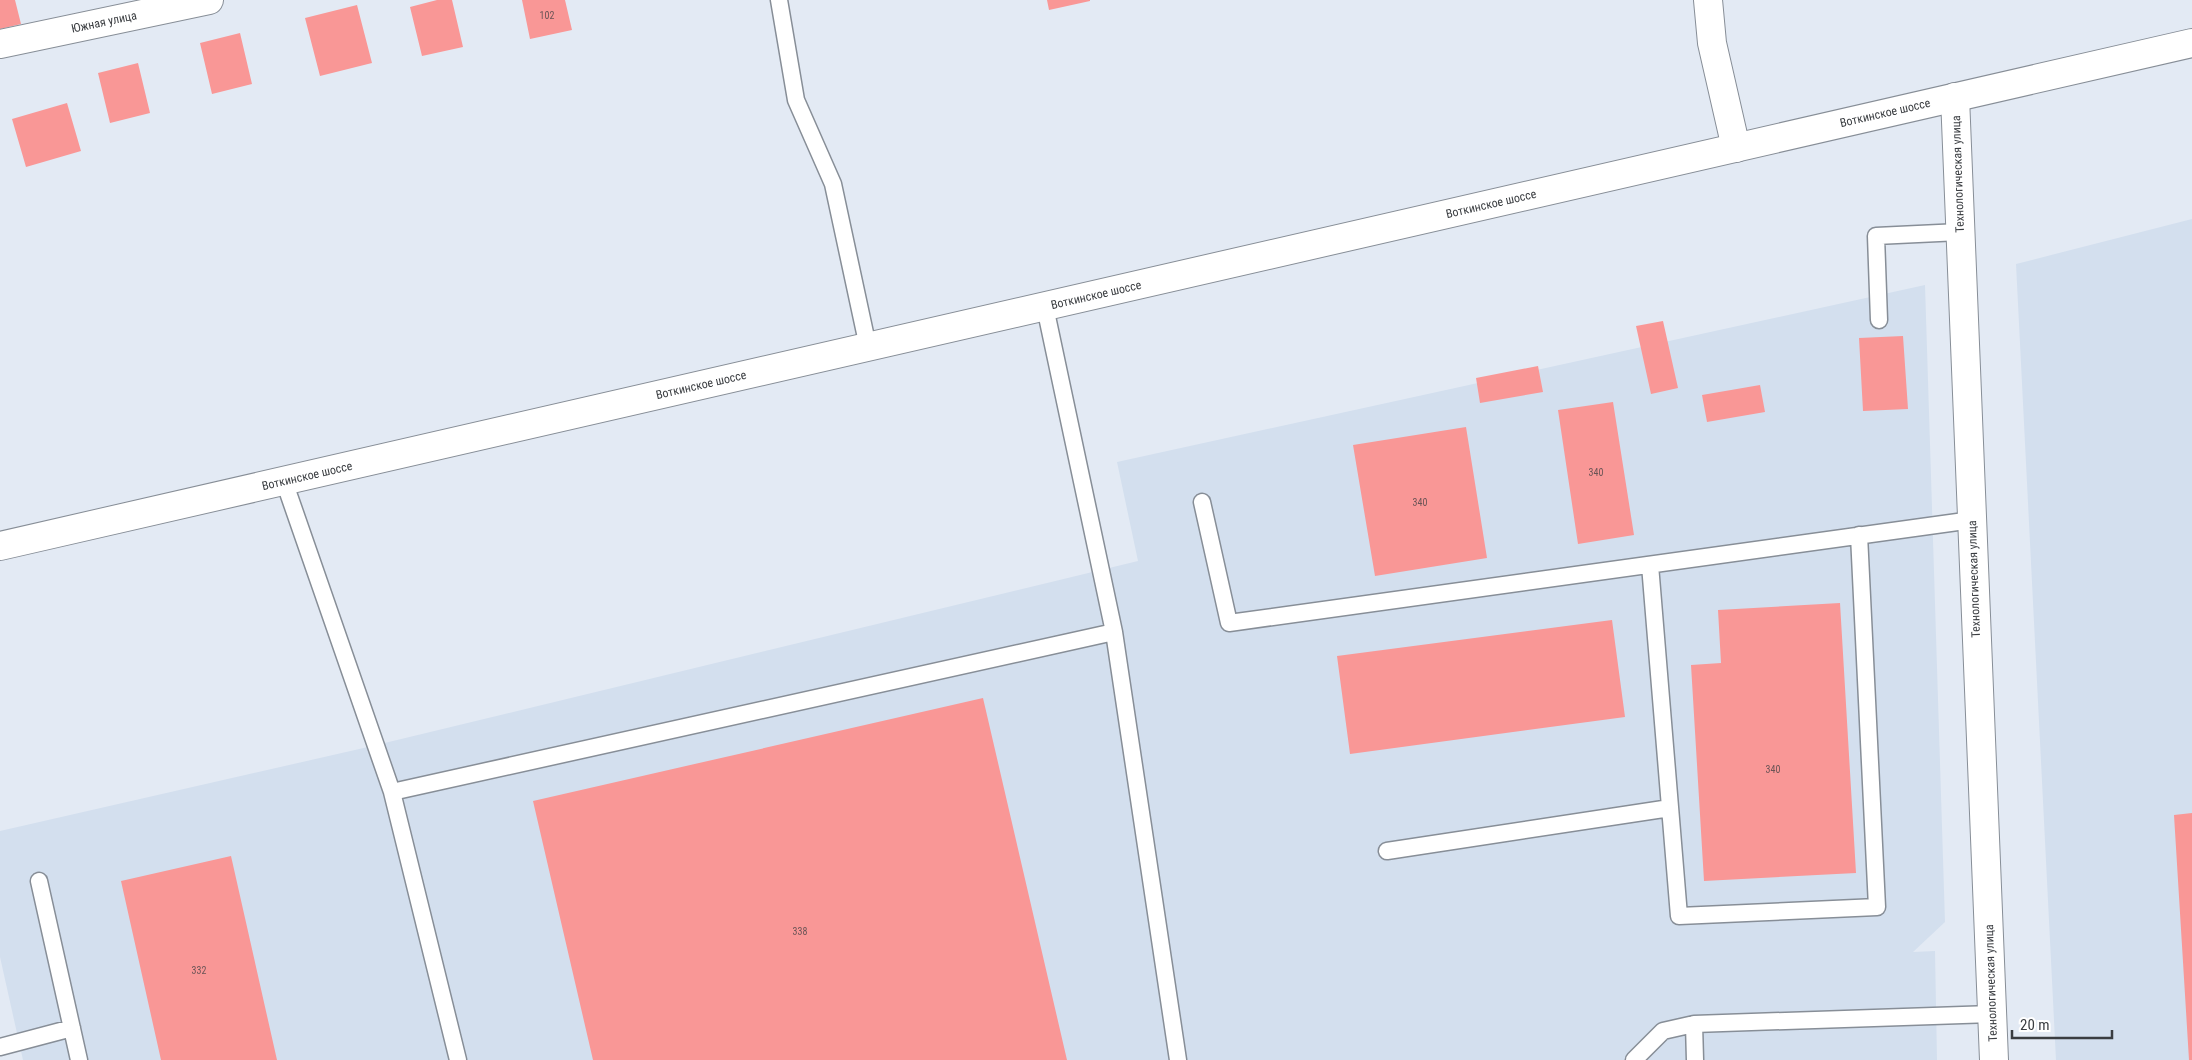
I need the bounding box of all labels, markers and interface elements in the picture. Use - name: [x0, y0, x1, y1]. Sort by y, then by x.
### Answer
- street label: Южная улица: [70, 8, 138, 36]
- house number: 102: [540, 10, 554, 21]
- street label: Воткинское шоссе: [1838, 96, 1932, 130]
- street label: Технологическая улица: [1949, 115, 1967, 233]
- street label: Воткинское шоссе: [1444, 187, 1538, 221]
- street label: Воткинское шоссе: [1049, 278, 1143, 312]
- street label: Воткинское шоссе: [654, 368, 748, 402]
- street label: Воткинское шоссе: [260, 459, 354, 493]
- house number: 340: [1589, 467, 1603, 478]
- house number: 340: [1413, 497, 1427, 508]
- street label: Технологическая улица: [1965, 520, 1983, 638]
- house number: 340: [1766, 764, 1780, 775]
- street label: Технологическая улица: [1982, 924, 2000, 1042]
- house number: 338: [793, 926, 807, 937]
- house number: 332: [192, 965, 206, 976]
- scale bar: [2012, 1008, 2112, 1040]
- text: 20 m: [2020, 1016, 2050, 1034]

